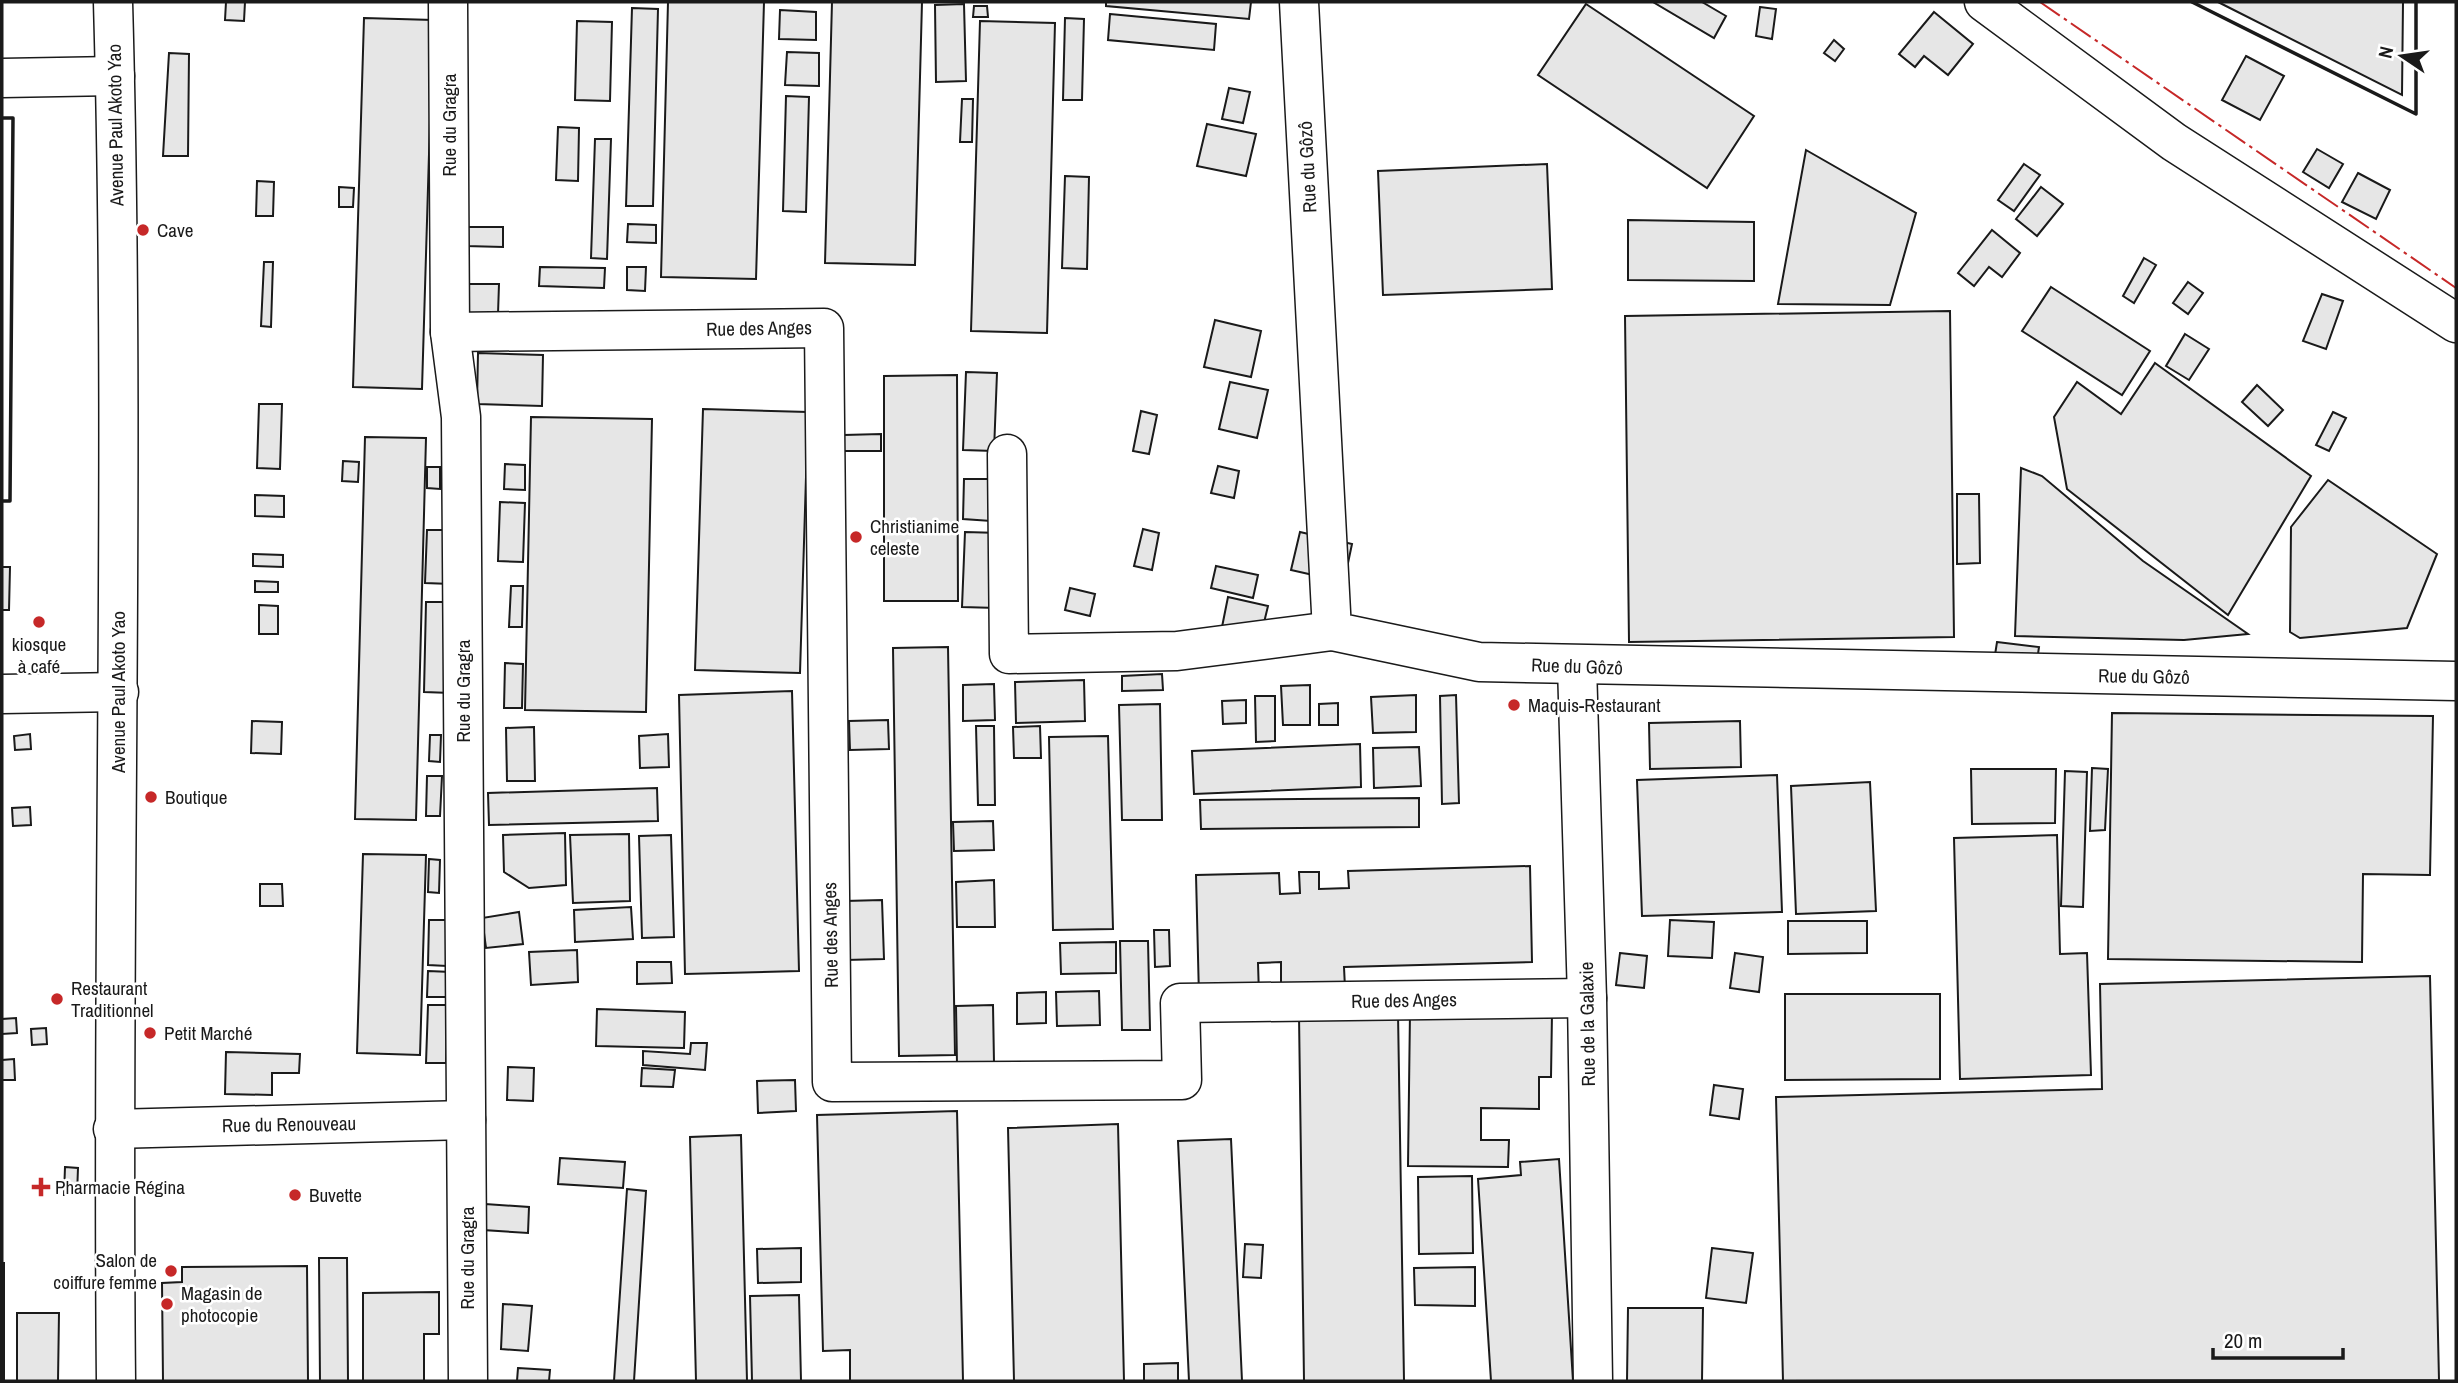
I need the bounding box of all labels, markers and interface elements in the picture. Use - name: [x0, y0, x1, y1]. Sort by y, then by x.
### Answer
- north arrow: [2367, 21, 2437, 91]
- street label: Avenue Paul Akoto Yao: [101, 44, 129, 207]
- text: N: [2372, 44, 2399, 61]
- street label: Rue du Gragra: [436, 73, 462, 177]
- street label: Rue du Gôzô: [1292, 120, 1322, 214]
- place label: Cave: [157, 217, 193, 243]
- marker: Cave: [135, 222, 151, 238]
- street label: Rue des Anges: [706, 314, 812, 342]
- place label: Christianime celeste: [870, 513, 959, 561]
- marker: Christianime celeste: [848, 529, 864, 545]
- street label: Avenue Paul Akoto Yao: [105, 611, 131, 774]
- marker: kiosque à café: [31, 614, 47, 630]
- place label: kiosque à café: [12, 631, 66, 679]
- street label: Rue du Gragra: [450, 639, 476, 743]
- street label: Rue du Gôzô: [1531, 651, 1623, 681]
- street label: Rue du Gôzô: [2098, 662, 2190, 690]
- place label: Maquis-Restaurant: [1528, 692, 1661, 718]
- marker: Maquis-Restaurant: [1506, 697, 1522, 713]
- place label: Boutique: [165, 784, 227, 810]
- marker: Boutique: [143, 789, 159, 805]
- street label: Rue des Anges: [816, 882, 844, 988]
- street label: Rue de la Galaxie: [1573, 961, 1601, 1087]
- place label: Restaurant Traditionnel: [71, 975, 154, 1023]
- street label: Rue des Anges: [1351, 986, 1457, 1014]
- marker: Restaurant Traditionnel: [49, 991, 65, 1007]
- place label: Petit Marché: [164, 1020, 252, 1046]
- marker: Petit Marché: [142, 1025, 158, 1041]
- street label: Rue du Renouveau: [222, 1110, 356, 1138]
- place label: Pharmacie Régina: [55, 1174, 185, 1200]
- marker: Pharmacie Régina: [33, 1179, 49, 1195]
- place label: Buvette: [309, 1182, 362, 1208]
- marker: Buvette: [287, 1187, 303, 1203]
- street label: Rue du Gragra: [454, 1206, 480, 1310]
- place label: Salon de coiffure femme: [53, 1247, 157, 1295]
- marker: Salon de coiffure femme: [163, 1263, 179, 1279]
- place label: Magasin de photocopie: [181, 1280, 262, 1328]
- marker: Magasin de photocopie: [159, 1296, 175, 1312]
- scale bar: [2213, 1316, 2342, 1360]
- text: 20 m: [2224, 1326, 2262, 1355]

